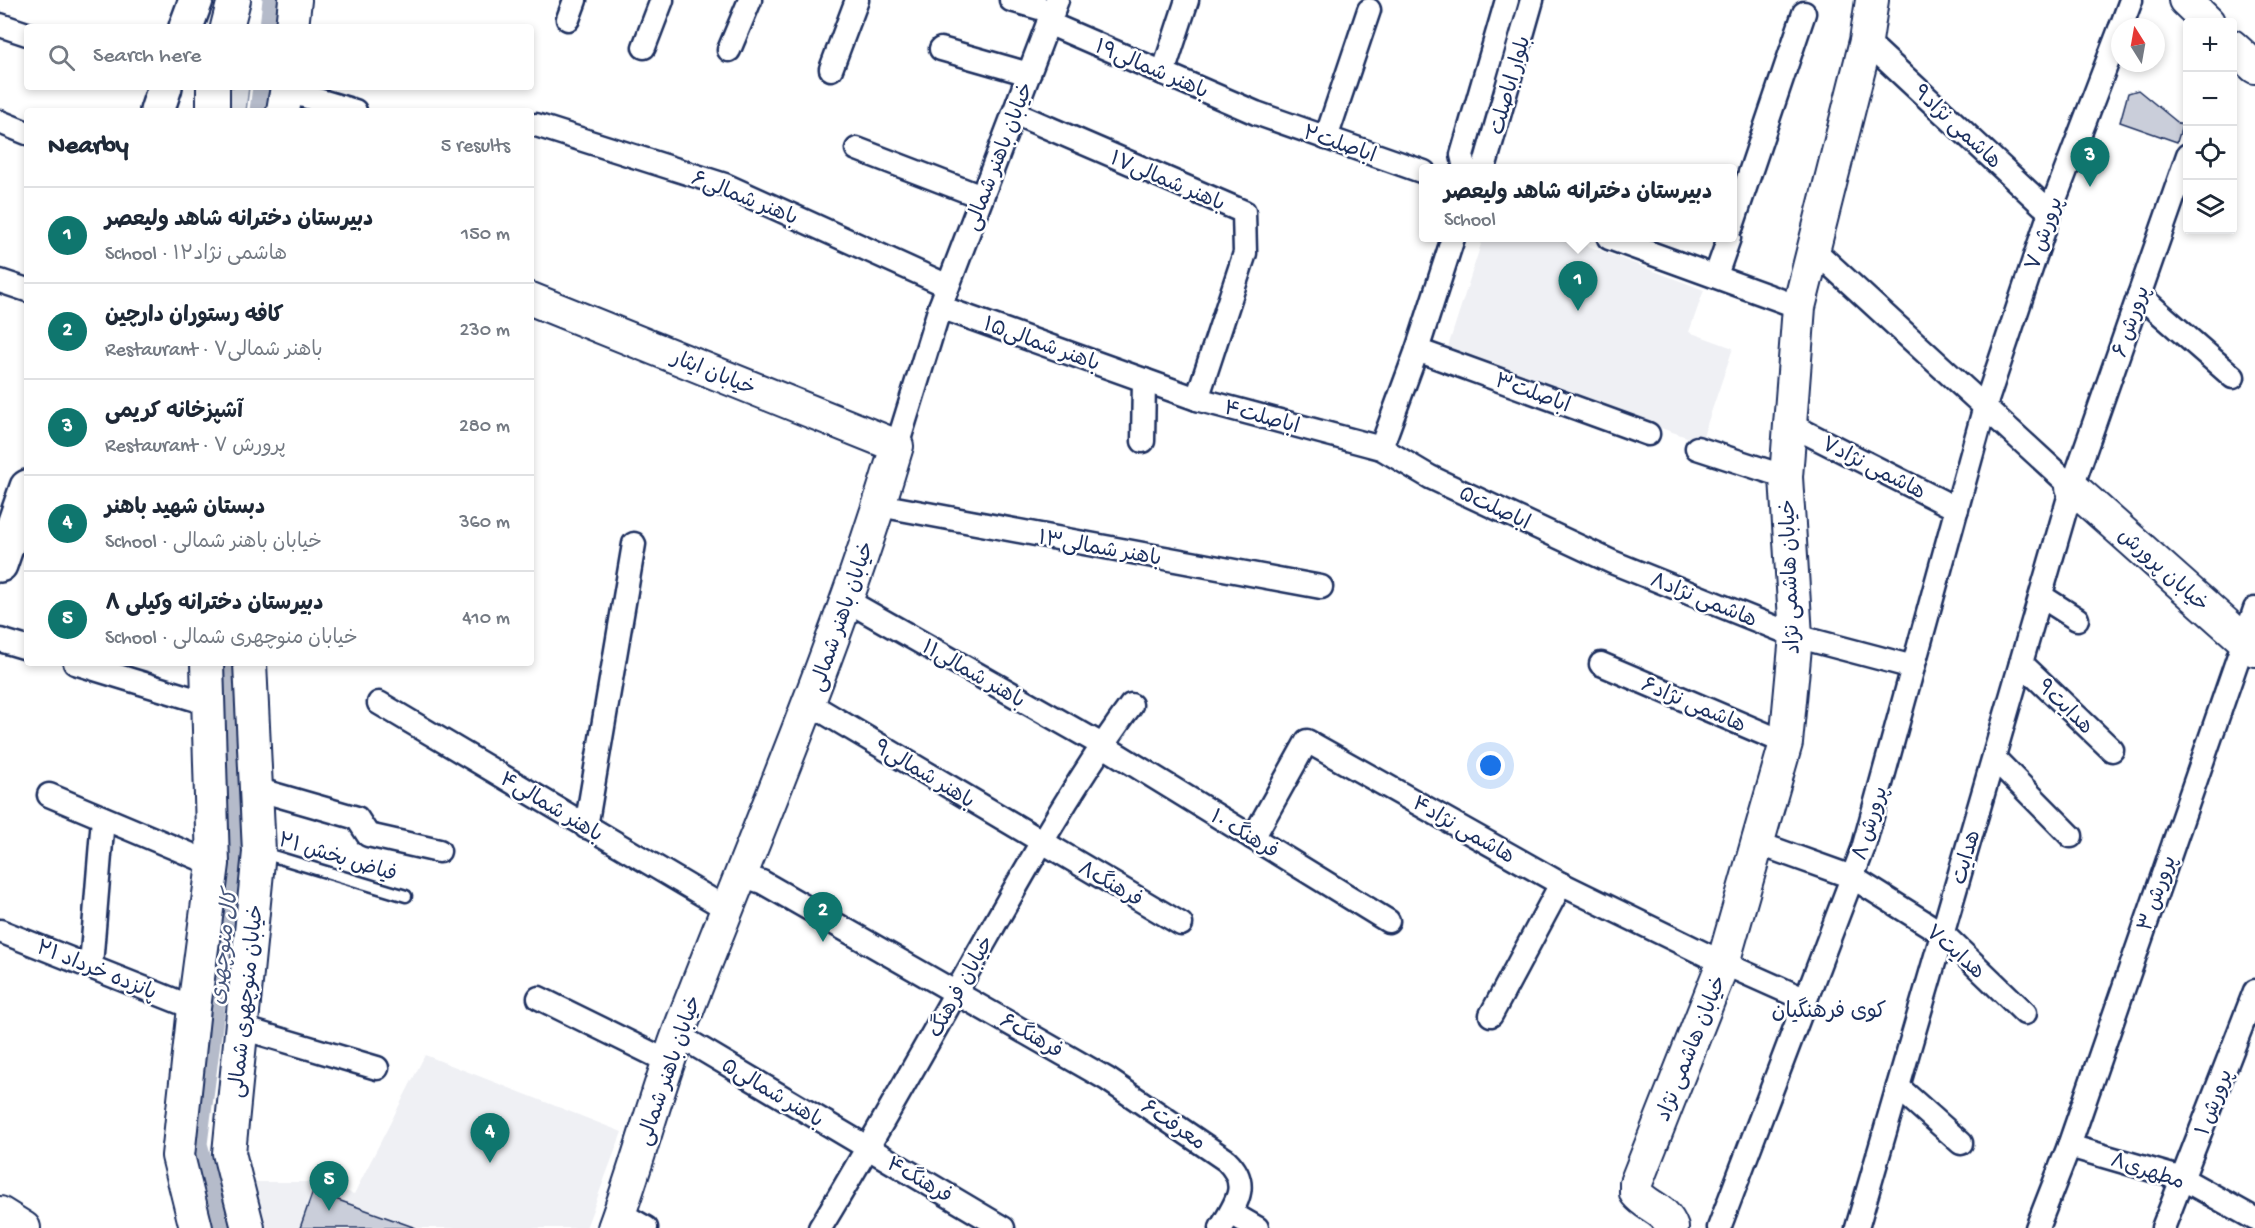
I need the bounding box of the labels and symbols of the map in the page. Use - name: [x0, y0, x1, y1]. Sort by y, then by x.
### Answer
- north arrow: [2111, 18, 2165, 72]
- street label: بلوار اباصلت: [1486, 34, 1538, 138]
- street label: باهنر شمالی۱۹: [1090, 36, 1211, 106]
- street label: خیابان باهنر شمالی: [962, 80, 1041, 235]
- street label: هاشمی نژاد۹: [1906, 81, 2005, 176]
- street label: اباصلت۲: [1299, 122, 1379, 170]
- pin: 3: [2070, 138, 2110, 187]
- street label: باهنر شمالی۱۷: [1105, 148, 1228, 219]
- street label: باهنر شمالی۶: [687, 168, 801, 233]
- street label: پرورش ۷: [2022, 194, 2070, 274]
- pin: 1: [1558, 262, 1598, 311]
- street label: پرورش ۶: [2109, 283, 2157, 361]
- street label: باهنر شمالی۱۵: [979, 314, 1102, 379]
- street label: خیابان ایثار: [665, 346, 758, 403]
- street label: اباصلت۳: [1491, 370, 1573, 420]
- street label: اباصلت۴: [1221, 397, 1302, 441]
- street label: هاشمی نژاد۷: [1816, 433, 1928, 507]
- street label: اباصلت۵: [1454, 483, 1533, 538]
- street label: خیابان هاشمی نژاد: [1777, 499, 1808, 655]
- street label: خیابان پرورش: [2111, 524, 2212, 619]
- street label: باهنر شمالی۱۳: [1036, 527, 1163, 574]
- street label: خیابان باهنر شمالی: [807, 539, 882, 695]
- street label: هاشمی نژاد۸: [1646, 570, 1760, 635]
- street label: باهنر شمالی۱۱: [916, 636, 1028, 716]
- street label: هاشمی نژاد۶: [1637, 674, 1749, 740]
- street label: هدایت۹: [2030, 676, 2097, 741]
- street label: باهنر شمالی۹: [868, 736, 978, 816]
- your location: [1476, 751, 1505, 780]
- street label: باهنر شمالی۴: [494, 769, 606, 849]
- street label: پرورش ۸: [1849, 784, 1895, 864]
- street label: هاشمی نژاد۴: [1407, 793, 1518, 871]
- street label: فرهنگ ۱۰: [1205, 803, 1283, 866]
- street label: هدایت: [1949, 828, 1988, 888]
- street label: فیاض بخش ۲۱: [275, 829, 399, 889]
- street label: پرورش ۳: [2135, 853, 2184, 935]
- street label: فرهنگ۸: [1072, 855, 1148, 914]
- water label: کال منوچهری: [205, 885, 246, 1007]
- pin: 2: [804, 892, 842, 942]
- street label: خیابان منوچهری شمالی: [226, 904, 271, 1099]
- street label: هدایت۷: [1919, 921, 1988, 986]
- street label: خیابان فرهنگ: [922, 931, 1001, 1043]
- street label: پانزده خرداد ۲۱: [32, 937, 159, 1008]
- street label: خیابان هاشمی نژاد: [1653, 973, 1734, 1126]
- street label: خیابان باهنر شمالی: [634, 993, 709, 1149]
- district label: کوی فرهنگیان: [1772, 997, 1886, 1026]
- street label: فرهنگ۶: [994, 1007, 1068, 1066]
- street label: باهنر شمالی۵: [716, 1055, 827, 1135]
- street label: پرورش ۱: [2192, 1067, 2240, 1140]
- street label: معرفت۶: [1135, 1096, 1209, 1157]
- pin: 4: [470, 1114, 510, 1163]
- street label: مطهری۸: [2107, 1150, 2187, 1197]
- street label: فرهنگ۴: [881, 1151, 957, 1211]
- pin: 5: [310, 1162, 348, 1211]

